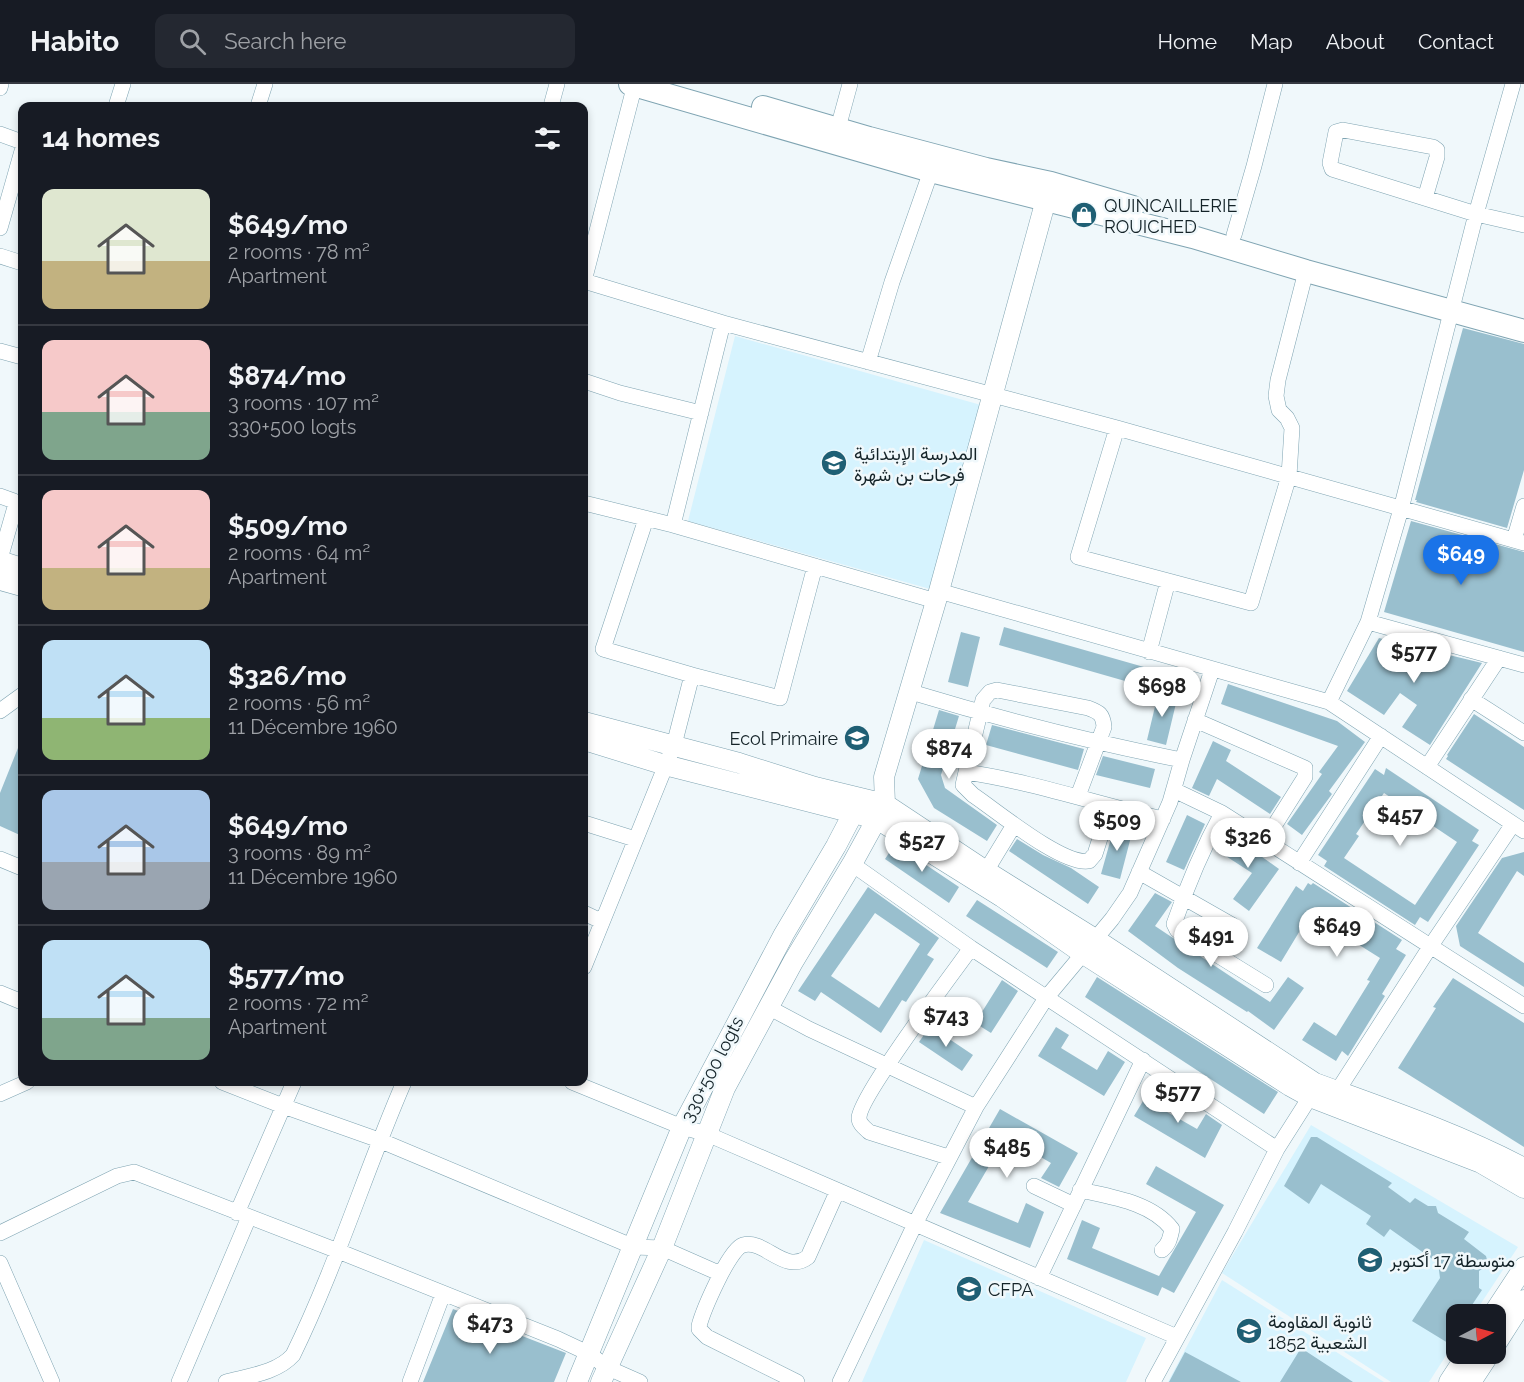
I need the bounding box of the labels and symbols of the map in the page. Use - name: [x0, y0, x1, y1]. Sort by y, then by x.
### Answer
- place label: QUINCAILLERIE ROUICHED: [1104, 195, 1237, 237]
- shop icon: QUINCAILLERIE ROUICHED: [1069, 200, 1099, 230]
- place label: المدرسة الإبتدائية فرحات بن شهرة: [854, 443, 977, 486]
- school or university icon: المدرسة الإبتدائية فرحات بن شهرة: [819, 448, 849, 478]
- pin: $649: [1425, 535, 1497, 586]
- pin: $577: [1378, 633, 1450, 684]
- pin: $698: [1126, 667, 1198, 718]
- school or university icon: Ecol Primaire: [842, 723, 872, 753]
- place label: Ecol Primaire: [730, 728, 838, 749]
- pin: $874: [913, 729, 985, 780]
- pin: $457: [1364, 796, 1436, 847]
- pin: $509: [1081, 801, 1153, 852]
- pin: $326: [1212, 818, 1284, 869]
- pin: $527: [886, 822, 958, 873]
- pin: $649: [1301, 907, 1373, 958]
- pin: $491: [1175, 917, 1247, 968]
- pin: $743: [910, 997, 982, 1048]
- street label: 330+500 logts: [676, 1012, 748, 1125]
- pin: $577: [1142, 1073, 1214, 1124]
- pin: $485: [971, 1128, 1043, 1179]
- school or university icon: متوسطة 17 أكتوبر: [1355, 1245, 1385, 1275]
- place label: متوسطة 17 أكتوبر: [1389, 1250, 1515, 1272]
- school or university icon: CFPA: [954, 1274, 984, 1304]
- place label: CFPA: [988, 1279, 1033, 1300]
- pin: $473: [454, 1304, 526, 1355]
- north arrow: [1446, 1304, 1506, 1364]
- place label: ثانوية المقاومة الشعبية 1852: [1268, 1311, 1372, 1353]
- school or university icon: ثانوية المقاومة الشعبية 1852: [1234, 1316, 1264, 1346]

